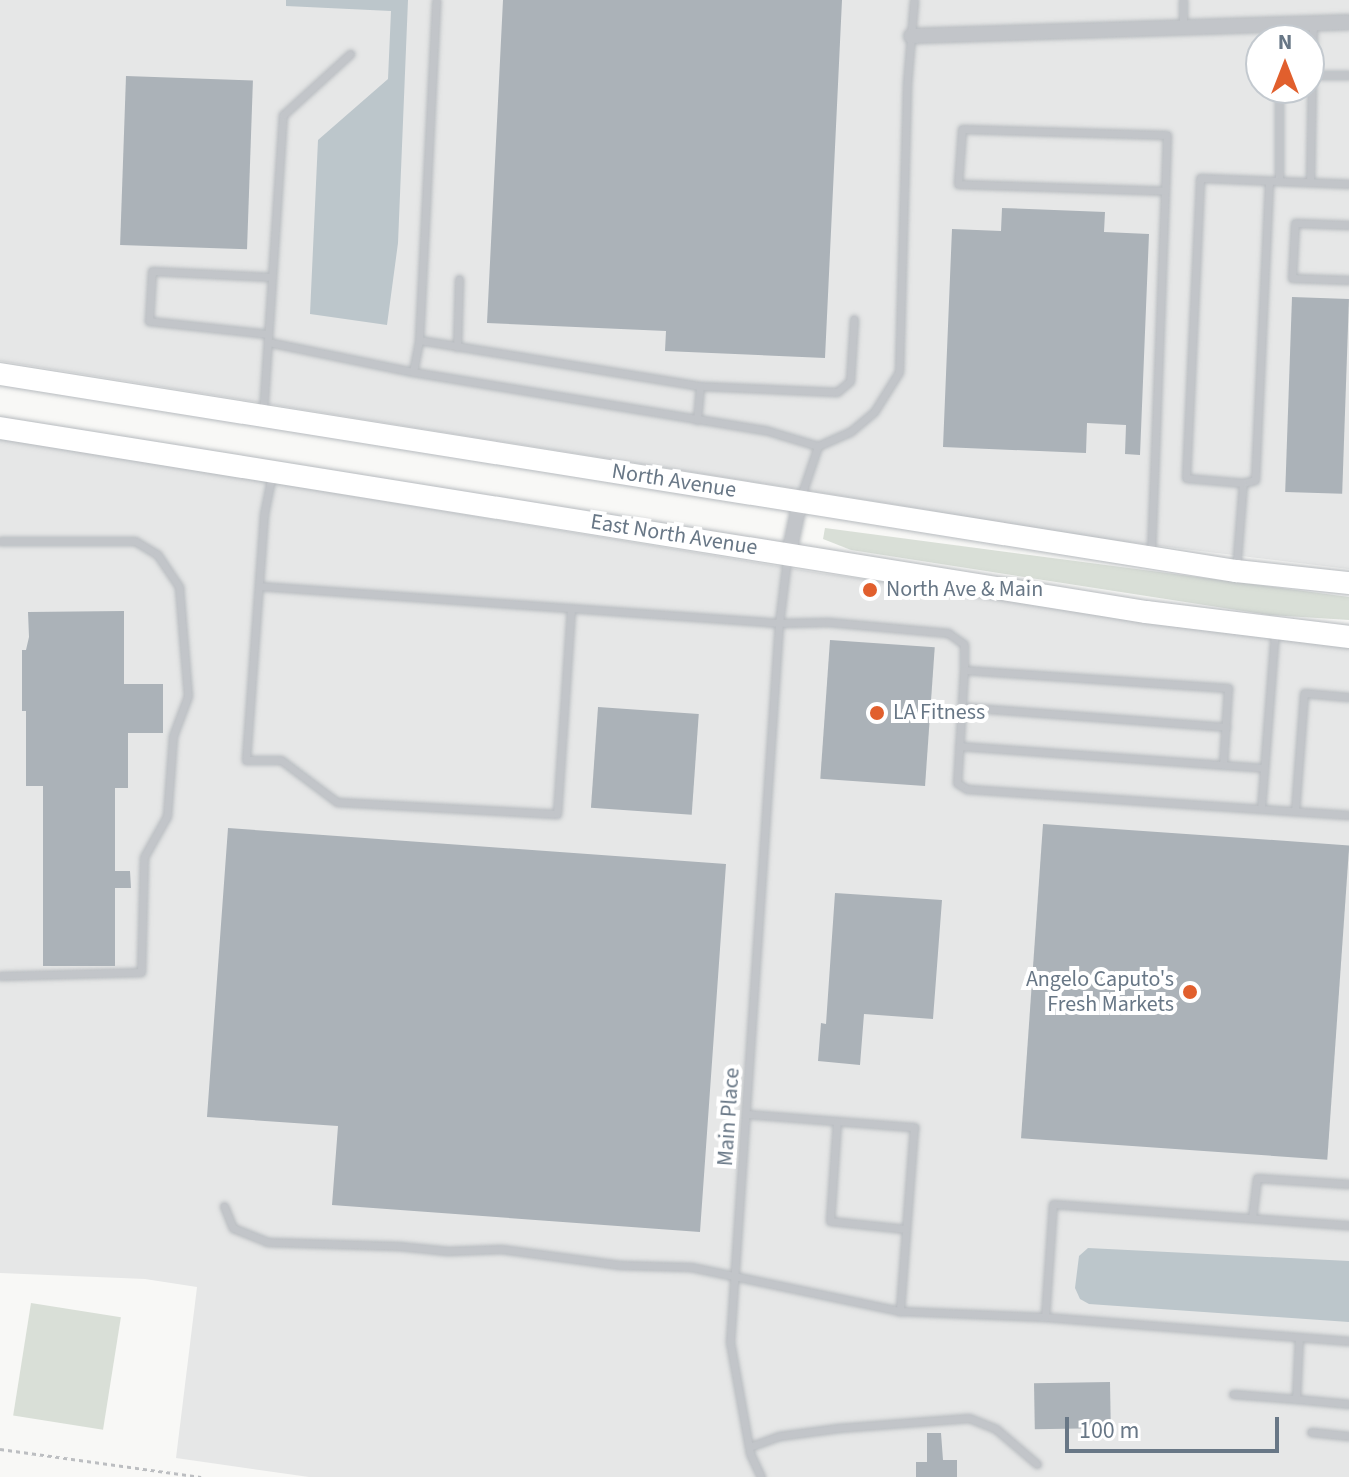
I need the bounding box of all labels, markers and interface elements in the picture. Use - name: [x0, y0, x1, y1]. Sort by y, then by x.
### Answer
- north arrow: [1245, 24, 1325, 104]
- text: N: [1278, 26, 1292, 58]
- street label: North Avenue: [610, 458, 738, 504]
- street label: East North Avenue: [589, 509, 759, 561]
- place label: North Ave & Main: [886, 577, 1043, 603]
- marker: North Ave & Main: [861, 581, 879, 599]
- place label: LA Fitness: [893, 700, 985, 726]
- marker: LA Fitness: [868, 704, 886, 722]
- place label: Angelo Caputo's Fresh Markets: [1026, 966, 1174, 1018]
- marker: Angelo Caputo's Fresh Markets: [1181, 983, 1199, 1001]
- street label: Main Place: [712, 1067, 746, 1167]
- scale bar: [1069, 1401, 1283, 1451]
- text: 100 m: [1079, 1413, 1139, 1448]

